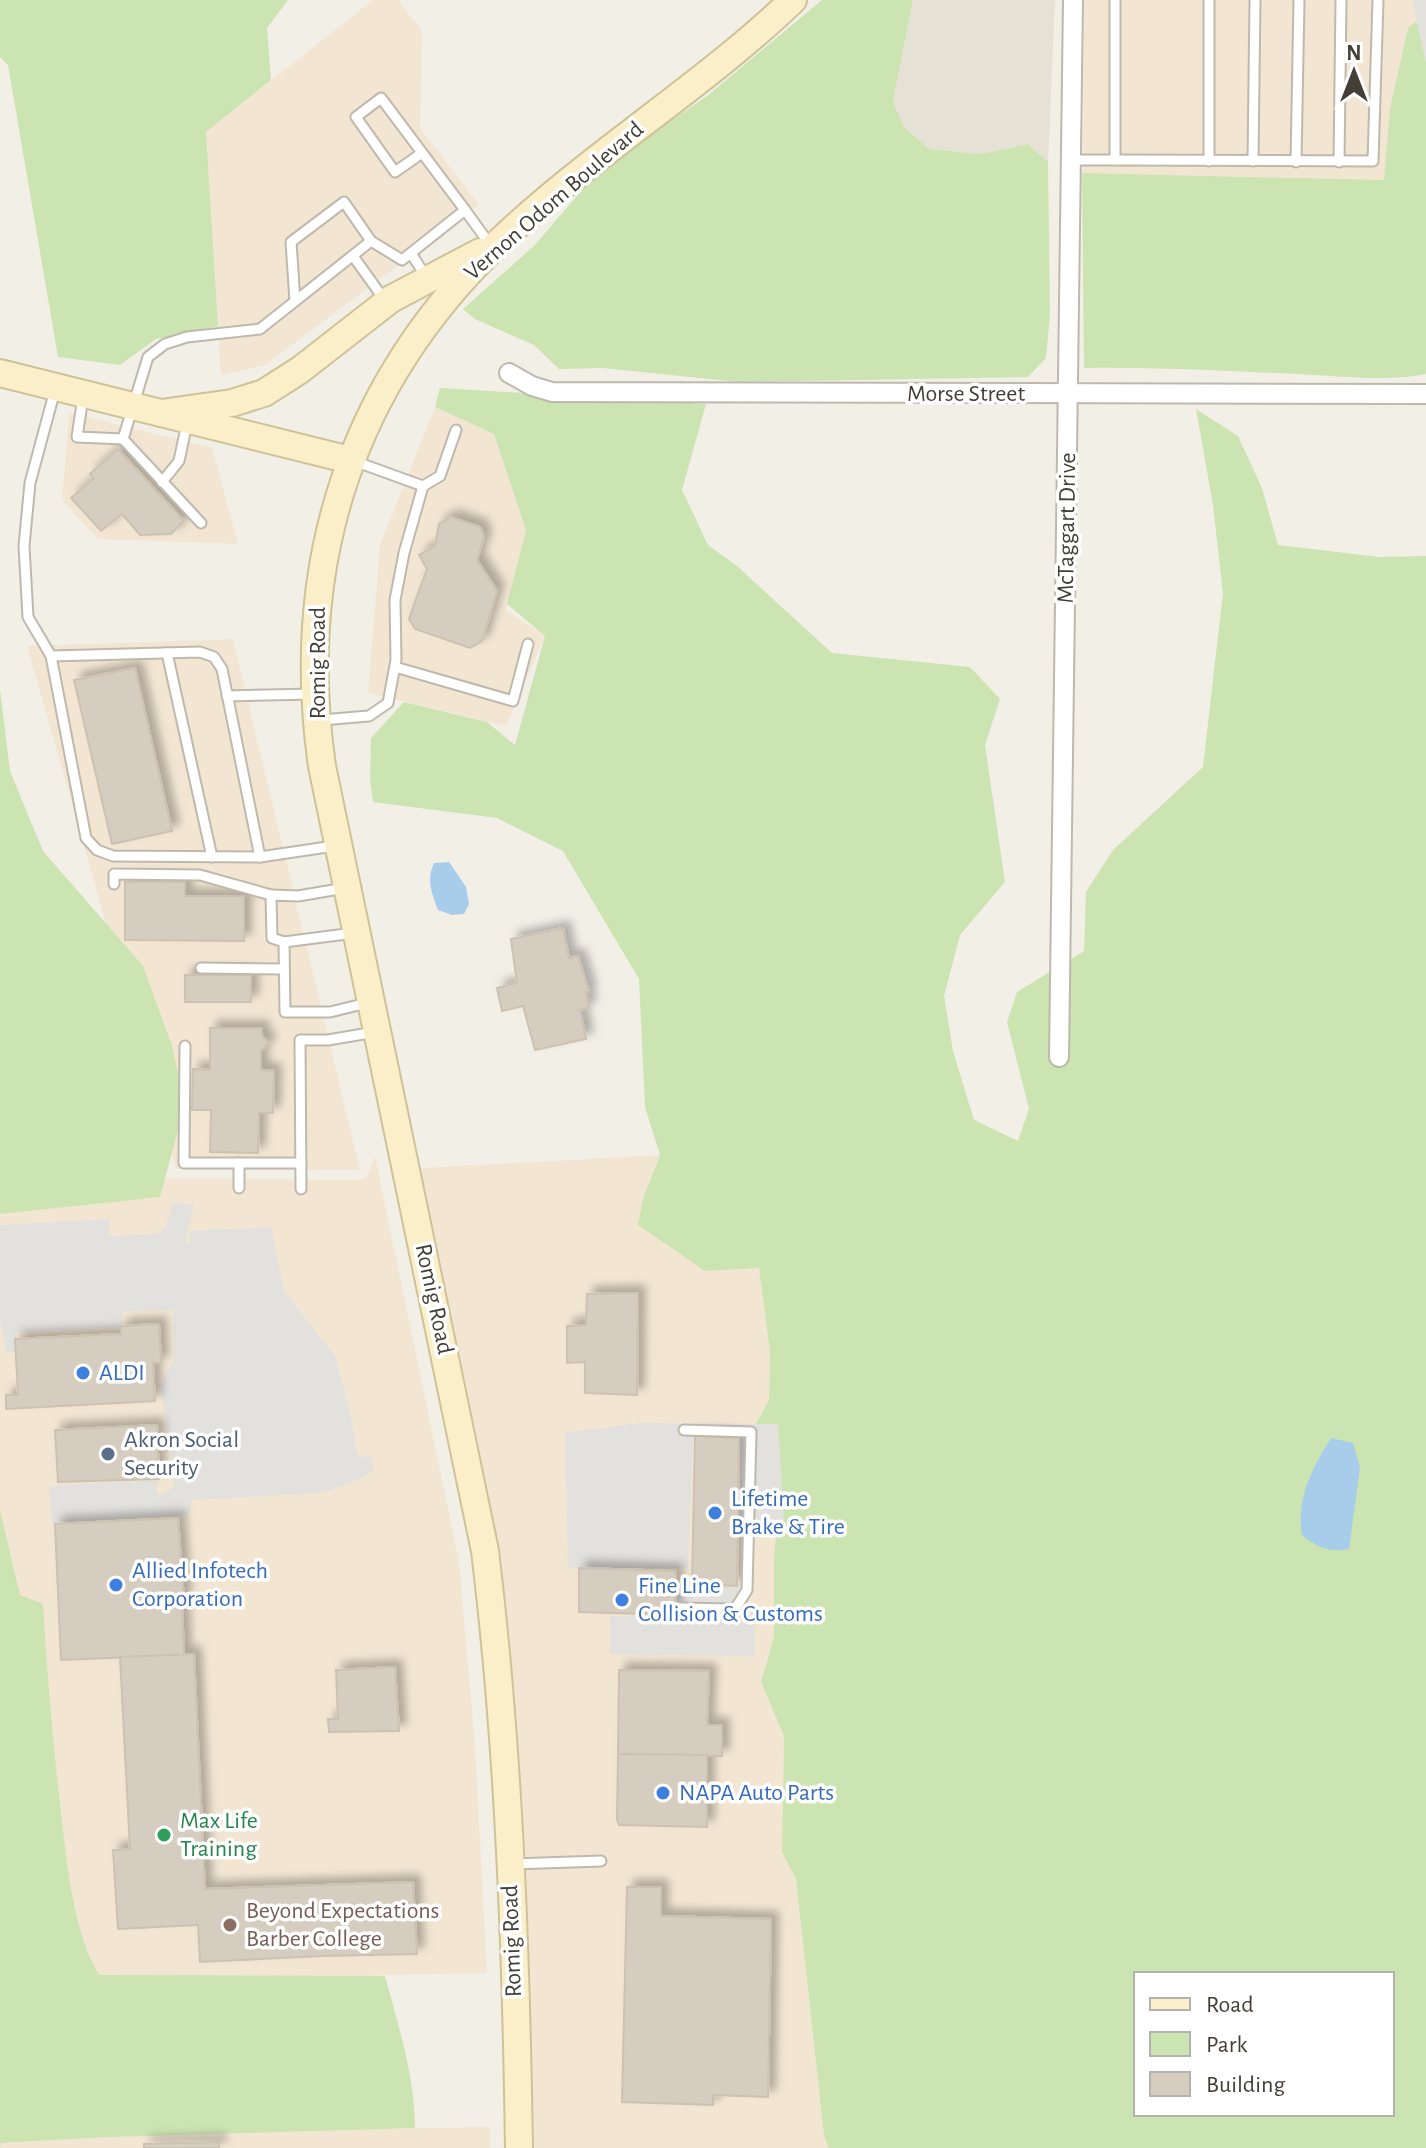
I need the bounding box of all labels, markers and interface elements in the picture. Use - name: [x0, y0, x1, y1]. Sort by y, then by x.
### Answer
- north arrow: [1314, 32, 1394, 112]
- text: N: [1346, 42, 1362, 64]
- street label: Vernon Odom Boulevard: [460, 117, 648, 285]
- street label: Morse Street: [907, 382, 1025, 406]
- street label: McTaggart Drive: [1054, 452, 1080, 604]
- street label: Romig Road: [306, 607, 330, 719]
- street label: Romig Road: [411, 1242, 457, 1356]
- place label: ALDI: [99, 1361, 145, 1385]
- marker: ALDI: [74, 1364, 92, 1382]
- place label: Akron Social Security: [124, 1428, 239, 1480]
- marker: Akron Social Security: [99, 1445, 117, 1463]
- place label: Lifetime Brake & Tire: [731, 1487, 845, 1539]
- marker: Lifetime Brake & Tire: [706, 1504, 724, 1522]
- place label: Allied Infotech Corporation: [132, 1559, 268, 1611]
- place label: Fine Line Collision & Customs: [638, 1574, 823, 1626]
- marker: Allied Infotech Corporation: [107, 1576, 125, 1594]
- marker: Fine Line Collision & Customs: [613, 1591, 631, 1609]
- place label: NAPA Auto Parts: [679, 1781, 834, 1805]
- marker: NAPA Auto Parts: [654, 1784, 672, 1802]
- place label: Max Life Training: [180, 1809, 258, 1861]
- marker: Max Life Training: [155, 1826, 173, 1844]
- street label: Romig Road: [498, 1884, 526, 1998]
- place label: Beyond Expectations Barber College: [246, 1899, 440, 1951]
- marker: Beyond Expectations Barber College: [221, 1916, 239, 1934]
- legend: [1134, 1972, 1394, 2116]
- text: Road: [1206, 1993, 1254, 2017]
- text: Park: [1206, 2033, 1247, 2057]
- text: Building: [1206, 2073, 1285, 2097]

